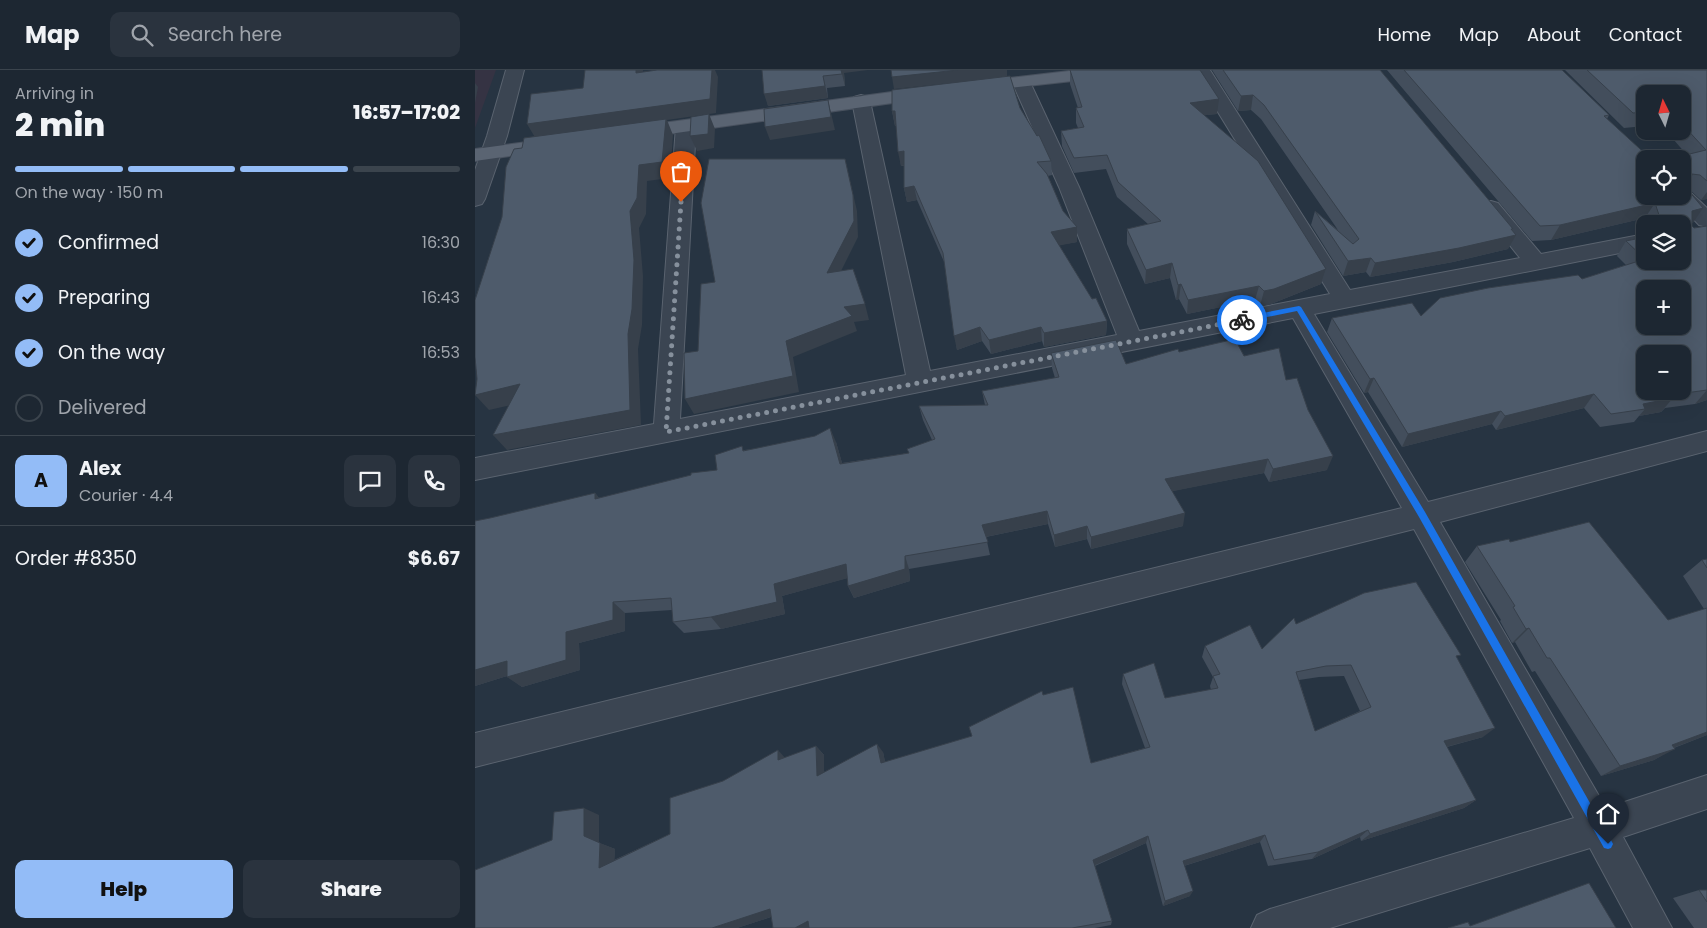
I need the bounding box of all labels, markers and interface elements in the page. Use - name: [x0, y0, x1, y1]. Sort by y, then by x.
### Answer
- search box: [110, 12, 460, 57]
- text: Map: [25, 18, 80, 51]
- icon: search: [128, 21, 156, 49]
- text: Search here: [168, 21, 282, 48]
- text: Home: [1377, 22, 1431, 47]
- text: Map: [1459, 22, 1499, 47]
- text: About: [1527, 22, 1581, 47]
- text: Contact: [1609, 22, 1682, 47]
- text: Arriving in: [15, 82, 94, 105]
- north arrow: [1636, 85, 1691, 140]
- map controls: [1636, 85, 1691, 400]
- text: 16:57–17:02: [353, 99, 460, 126]
- text: 2 min: [15, 102, 105, 147]
- button: locate: [1636, 150, 1691, 205]
- pin: [660, 151, 702, 202]
- icon: bag: [667, 158, 695, 186]
- text: On the way · 150 m: [15, 181, 163, 204]
- button: layers: [1636, 215, 1691, 270]
- icon: check: [15, 229, 43, 257]
- text: Confirmed: [58, 229, 159, 256]
- text: 16:30: [422, 231, 460, 254]
- button: +: [1636, 280, 1691, 335]
- icon: check: [15, 284, 43, 312]
- text: Preparing: [58, 284, 150, 311]
- text: 16:43: [422, 286, 460, 309]
- courier: [1217, 295, 1267, 345]
- icon: bike: [1228, 306, 1256, 334]
- icon: check: [15, 339, 43, 367]
- text: On the way: [58, 339, 165, 366]
- text: 16:53: [422, 341, 460, 364]
- button: −: [1636, 345, 1691, 400]
- text: Delivered: [58, 394, 147, 421]
- text: Alex: [79, 455, 121, 482]
- button: chat: [344, 455, 396, 507]
- button: phone: [408, 455, 460, 507]
- text: A: [34, 467, 48, 494]
- text: Courier · 4.4: [79, 484, 173, 507]
- text: Order #8350: [15, 545, 137, 572]
- text: $6.67: [408, 545, 460, 572]
- pin: [1587, 793, 1629, 844]
- icon: home: [1594, 800, 1622, 828]
- button: Help: [15, 860, 233, 918]
- button: Share: [243, 860, 460, 918]

